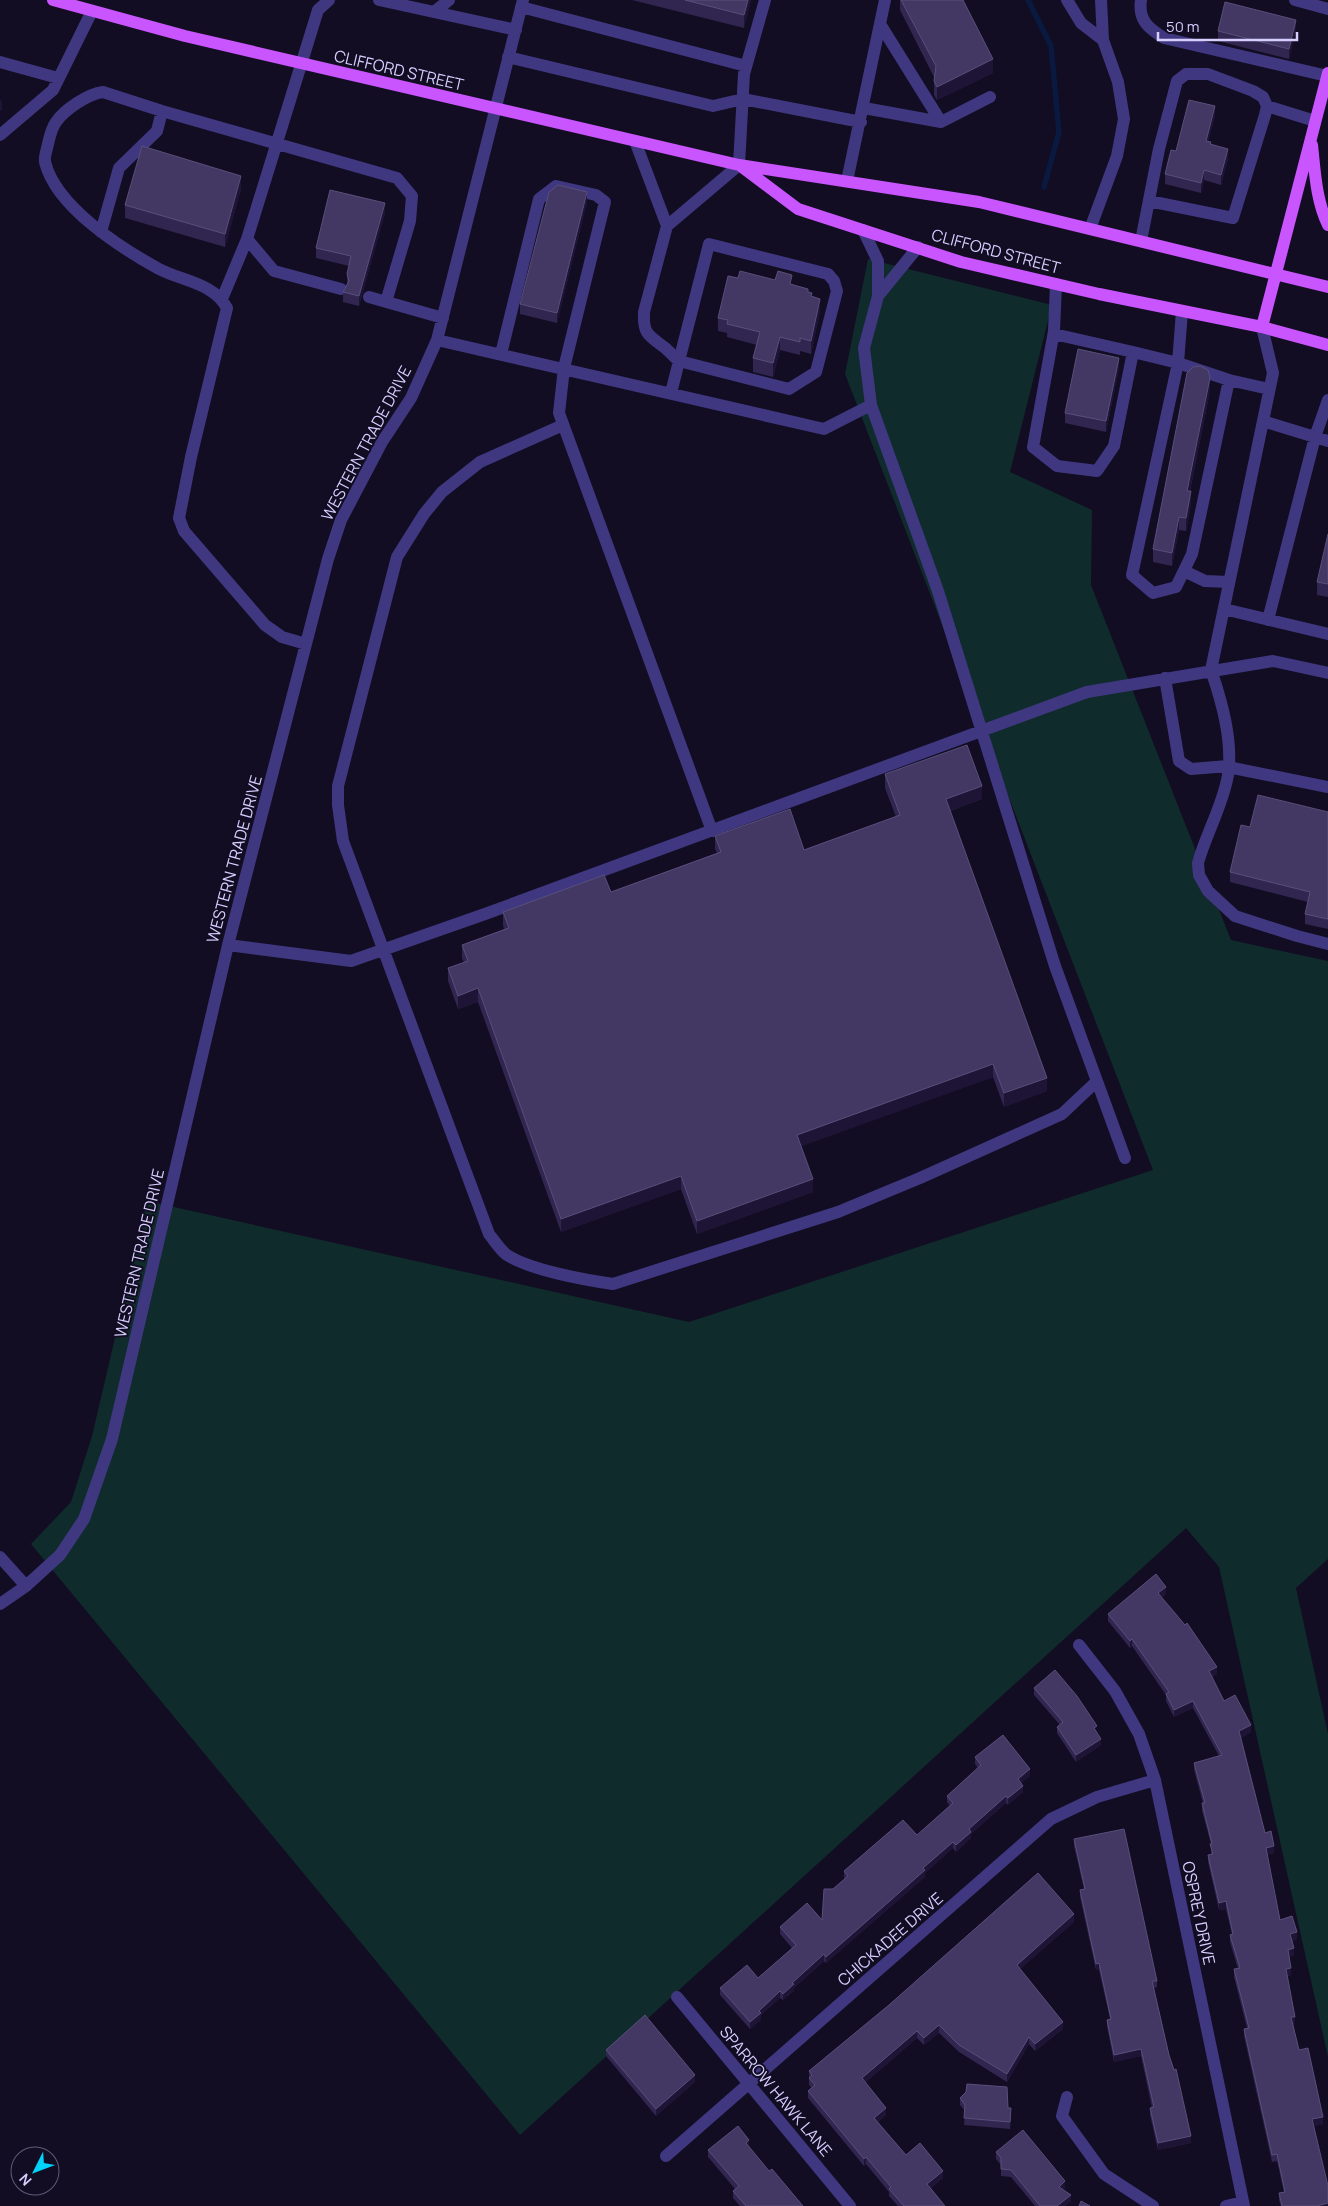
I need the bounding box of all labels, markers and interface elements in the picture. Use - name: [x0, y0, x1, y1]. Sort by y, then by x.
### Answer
- scale bar: [1158, 10, 1297, 42]
- text: 50 m: [1166, 16, 1200, 37]
- street label: CLIFFORD STREET: [332, 44, 466, 96]
- street label: CLIFFORD STREET: [929, 223, 1063, 279]
- street label: WESTERN TRADE DRIVE: [316, 362, 416, 524]
- street label: WESTERN TRADE DRIVE: [201, 773, 267, 945]
- street label: WESTERN TRADE DRIVE: [109, 1166, 169, 1340]
- street label: OSPREY DRIVE: [1177, 1859, 1221, 1967]
- street label: CHICKADEE DRIVE: [833, 1887, 947, 1991]
- street label: SPARROW HAWK LANE: [715, 2021, 837, 2161]
- north arrow: [10, 2146, 60, 2196]
- text: N: [15, 2170, 35, 2190]

